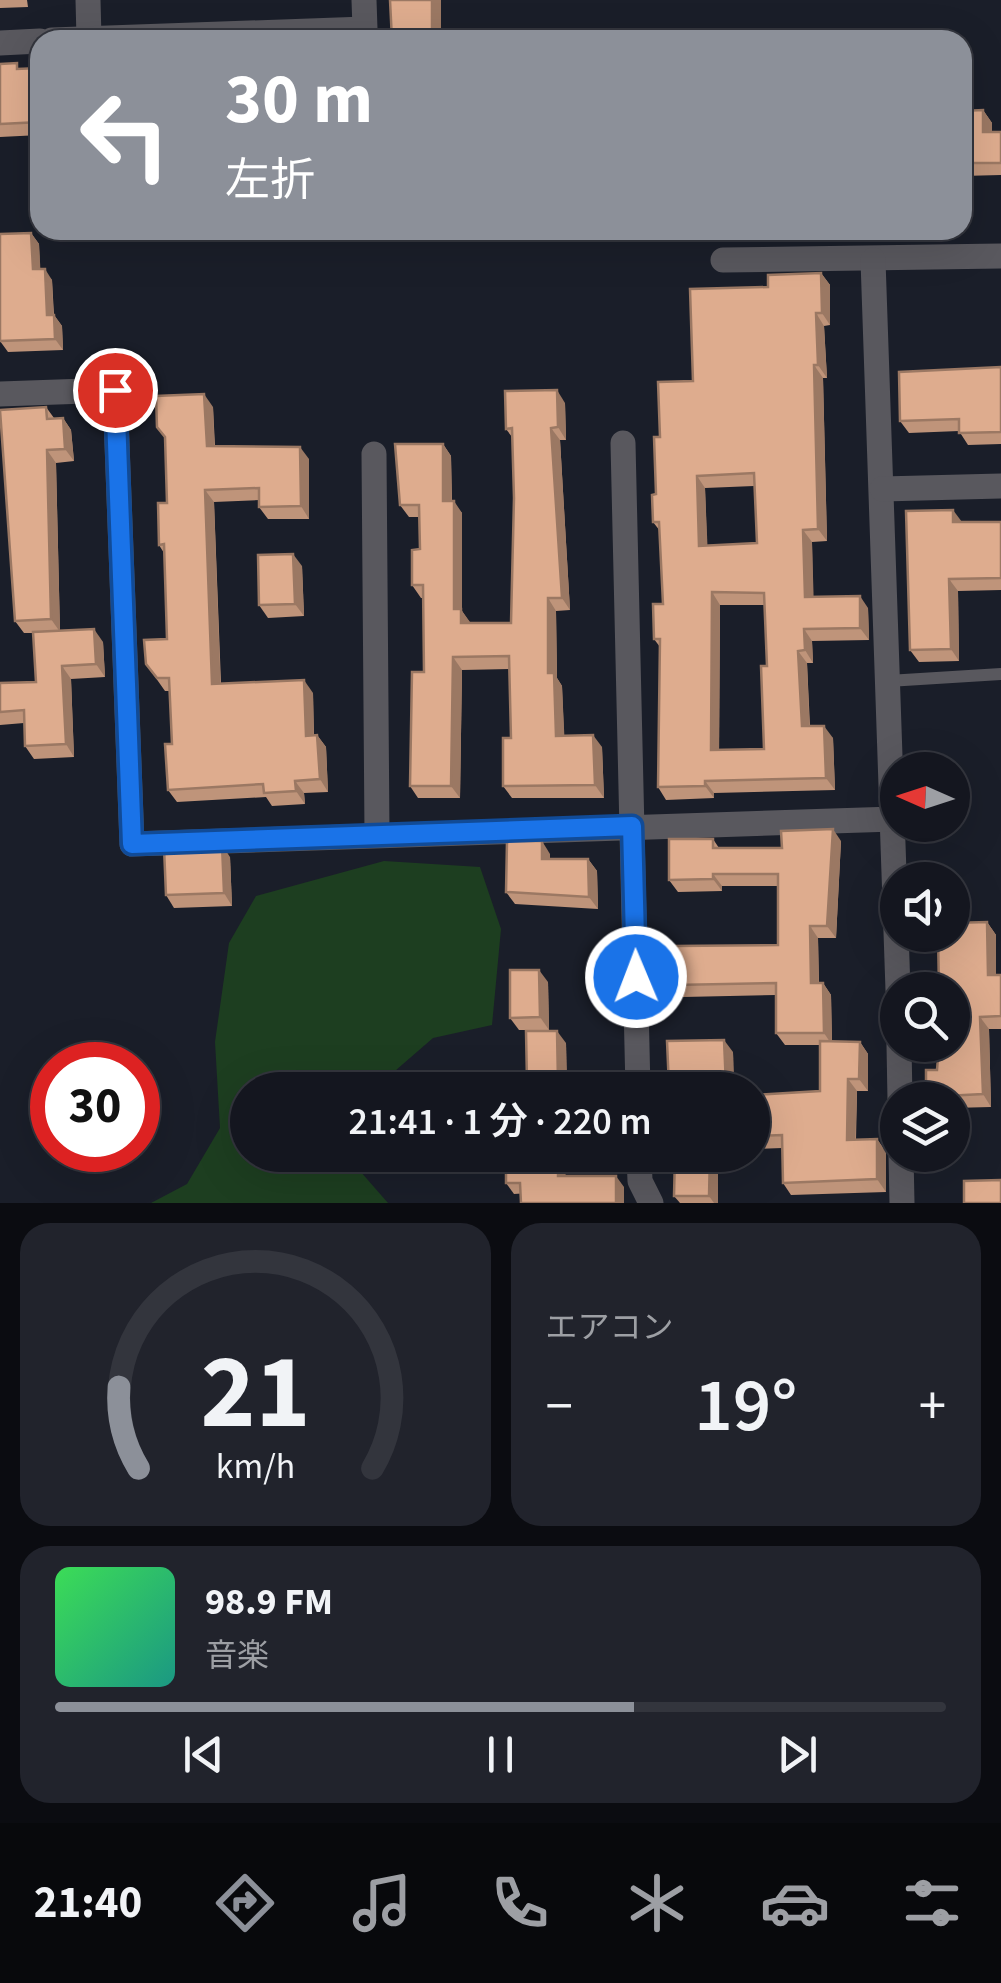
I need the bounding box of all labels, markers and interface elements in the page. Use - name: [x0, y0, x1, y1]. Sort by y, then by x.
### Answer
- text: 30 m: [225, 50, 373, 150]
- icon: left: [60, 70, 190, 200]
- text: 左折: [225, 149, 315, 213]
- pin: [73, 348, 158, 433]
- icon: arrive: [88, 363, 143, 418]
- north arrow: [880, 752, 970, 842]
- map controls: [880, 752, 970, 1172]
- button: sound: [880, 862, 970, 952]
- position arrow: [584, 925, 688, 1029]
- button: search: [880, 972, 970, 1062]
- speed limit sign: 30: [30, 1042, 160, 1172]
- button: layers: [880, 1082, 970, 1172]
- text: 21:41 · 1 分 · 220 m: [349, 1095, 651, 1149]
- text: エアコン: [546, 1305, 674, 1351]
- text: 21: [200, 1320, 310, 1468]
- text: 19°: [694, 1353, 797, 1460]
- text: −: [546, 1368, 573, 1446]
- text: +: [919, 1368, 946, 1446]
- text: km/h: [216, 1441, 295, 1492]
- text: 98.9 FM: [205, 1575, 333, 1629]
- text: 音楽: [205, 1633, 269, 1679]
- icon: previous: [176, 1727, 231, 1782]
- icon: pause: [473, 1727, 528, 1782]
- icon: next: [770, 1727, 825, 1782]
- icon: directions: [210, 1868, 280, 1938]
- icon: music: [347, 1868, 417, 1938]
- icon: phone: [485, 1868, 555, 1938]
- icon: climate: [622, 1868, 692, 1938]
- icon: car: [760, 1868, 830, 1938]
- icon: filters: [897, 1868, 967, 1938]
- text: 21:40: [34, 1871, 142, 1935]

